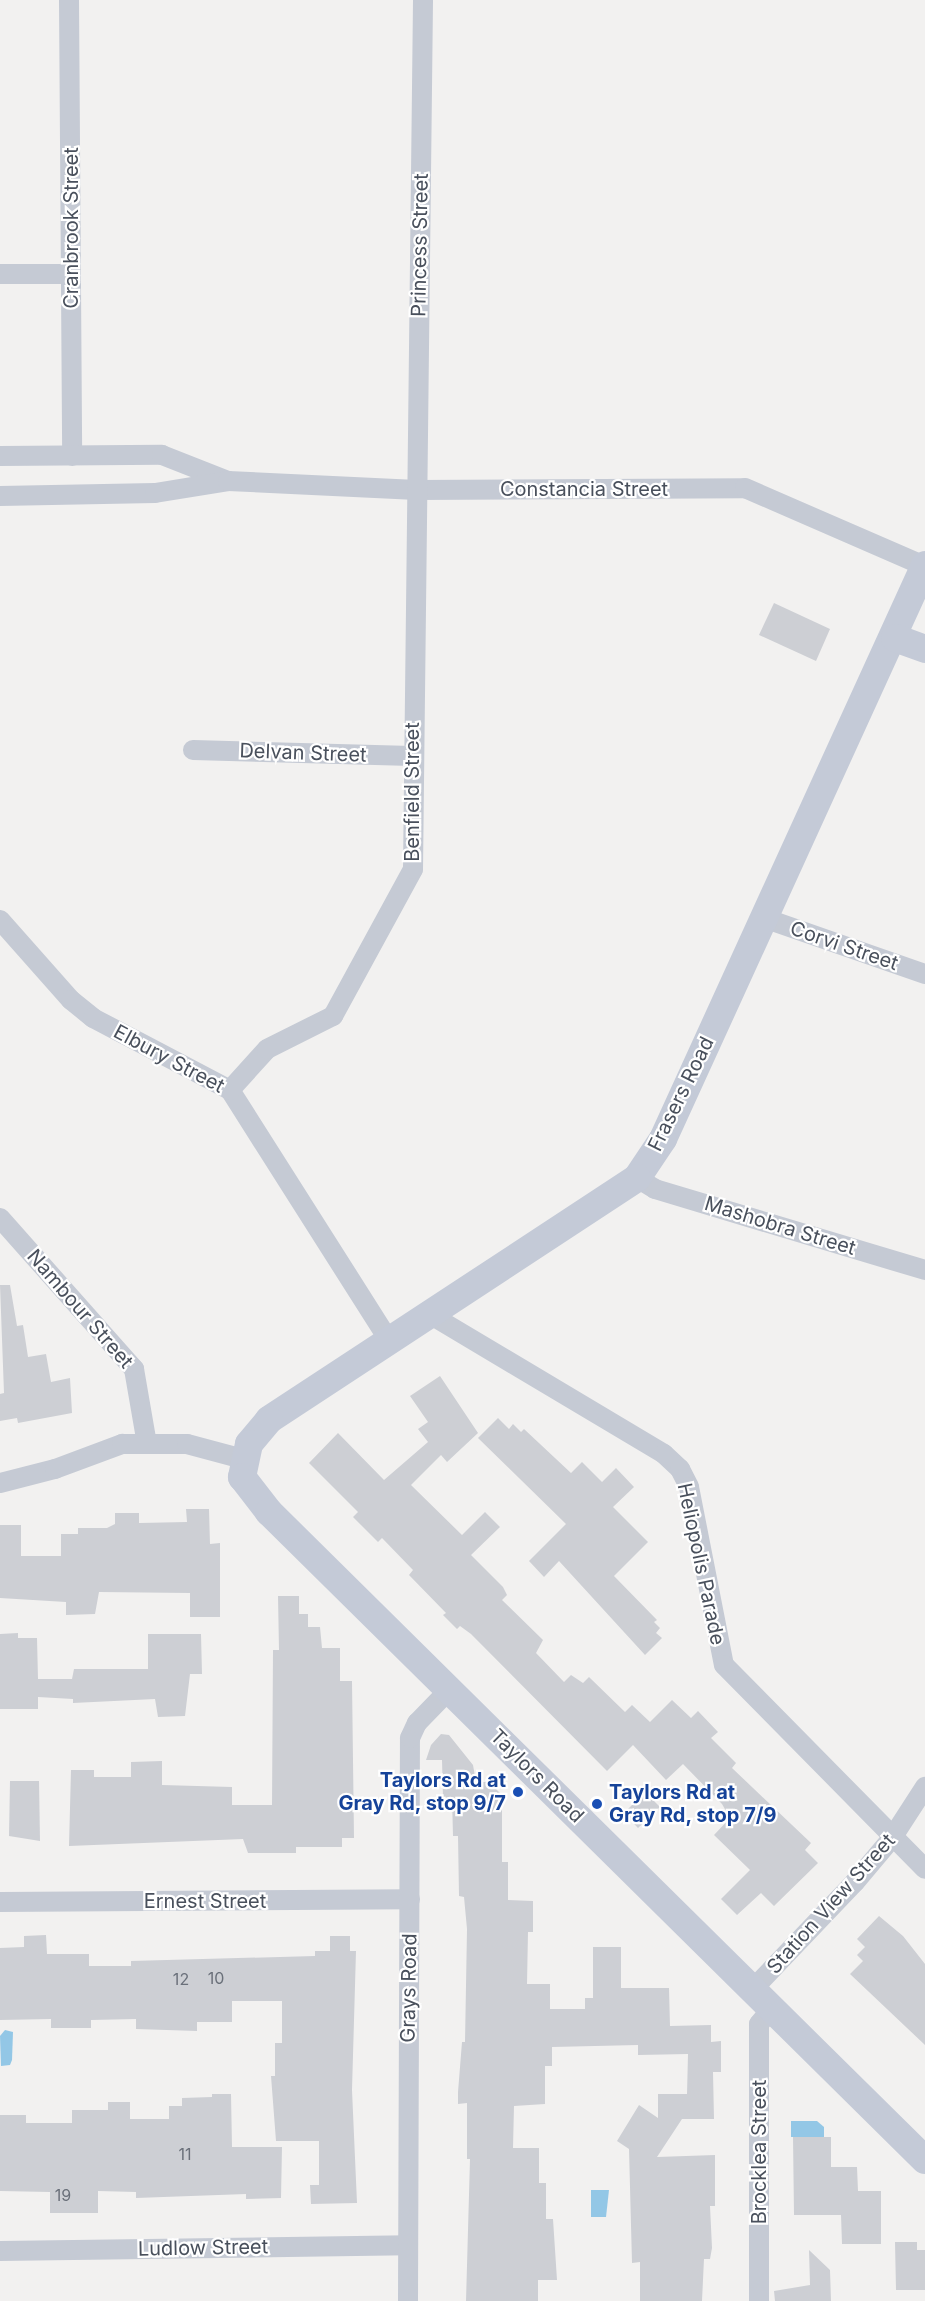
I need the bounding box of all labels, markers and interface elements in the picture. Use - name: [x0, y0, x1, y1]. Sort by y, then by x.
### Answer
- street label: Cranbrook Street: [59, 147, 83, 309]
- street label: Princess Street: [407, 173, 433, 317]
- street label: Constancia Street: [500, 477, 668, 501]
- street label: Benfield Street: [400, 722, 424, 862]
- street label: Delvan Street: [239, 739, 367, 767]
- street label: Corvi Street: [787, 916, 901, 976]
- street label: Elbury Street: [109, 1020, 229, 1098]
- street label: Frasers Road: [643, 1033, 719, 1155]
- street label: Mashobra Street: [702, 1192, 858, 1260]
- street label: Nambour Street: [22, 1245, 138, 1373]
- street label: Heliopolis Parade: [672, 1481, 730, 1647]
- street label: Taylors Road: [485, 1724, 589, 1828]
- place label: Taylors Rd at Gray Rd, stop 9/7: [338, 1768, 506, 1815]
- place label: Taylors Rd at Gray Rd, stop 7/9: [609, 1780, 777, 1827]
- marker: Taylors Rd at Gray Rd, stop 9/7: [511, 1785, 525, 1799]
- marker: Taylors Rd at Gray Rd, stop 7/9: [590, 1797, 604, 1811]
- street label: Station View Street: [762, 1829, 900, 1979]
- street label: Ernest Street: [144, 1889, 266, 1913]
- street label: Grays Road: [396, 1933, 422, 2043]
- house number: 10: [208, 1968, 224, 1988]
- house number: 12: [173, 1969, 189, 1989]
- street label: Brocklea Street: [747, 2080, 771, 2224]
- house number: 11: [178, 2144, 192, 2164]
- house number: 19: [55, 2185, 71, 2205]
- street label: Ludlow Street: [138, 2235, 268, 2261]

